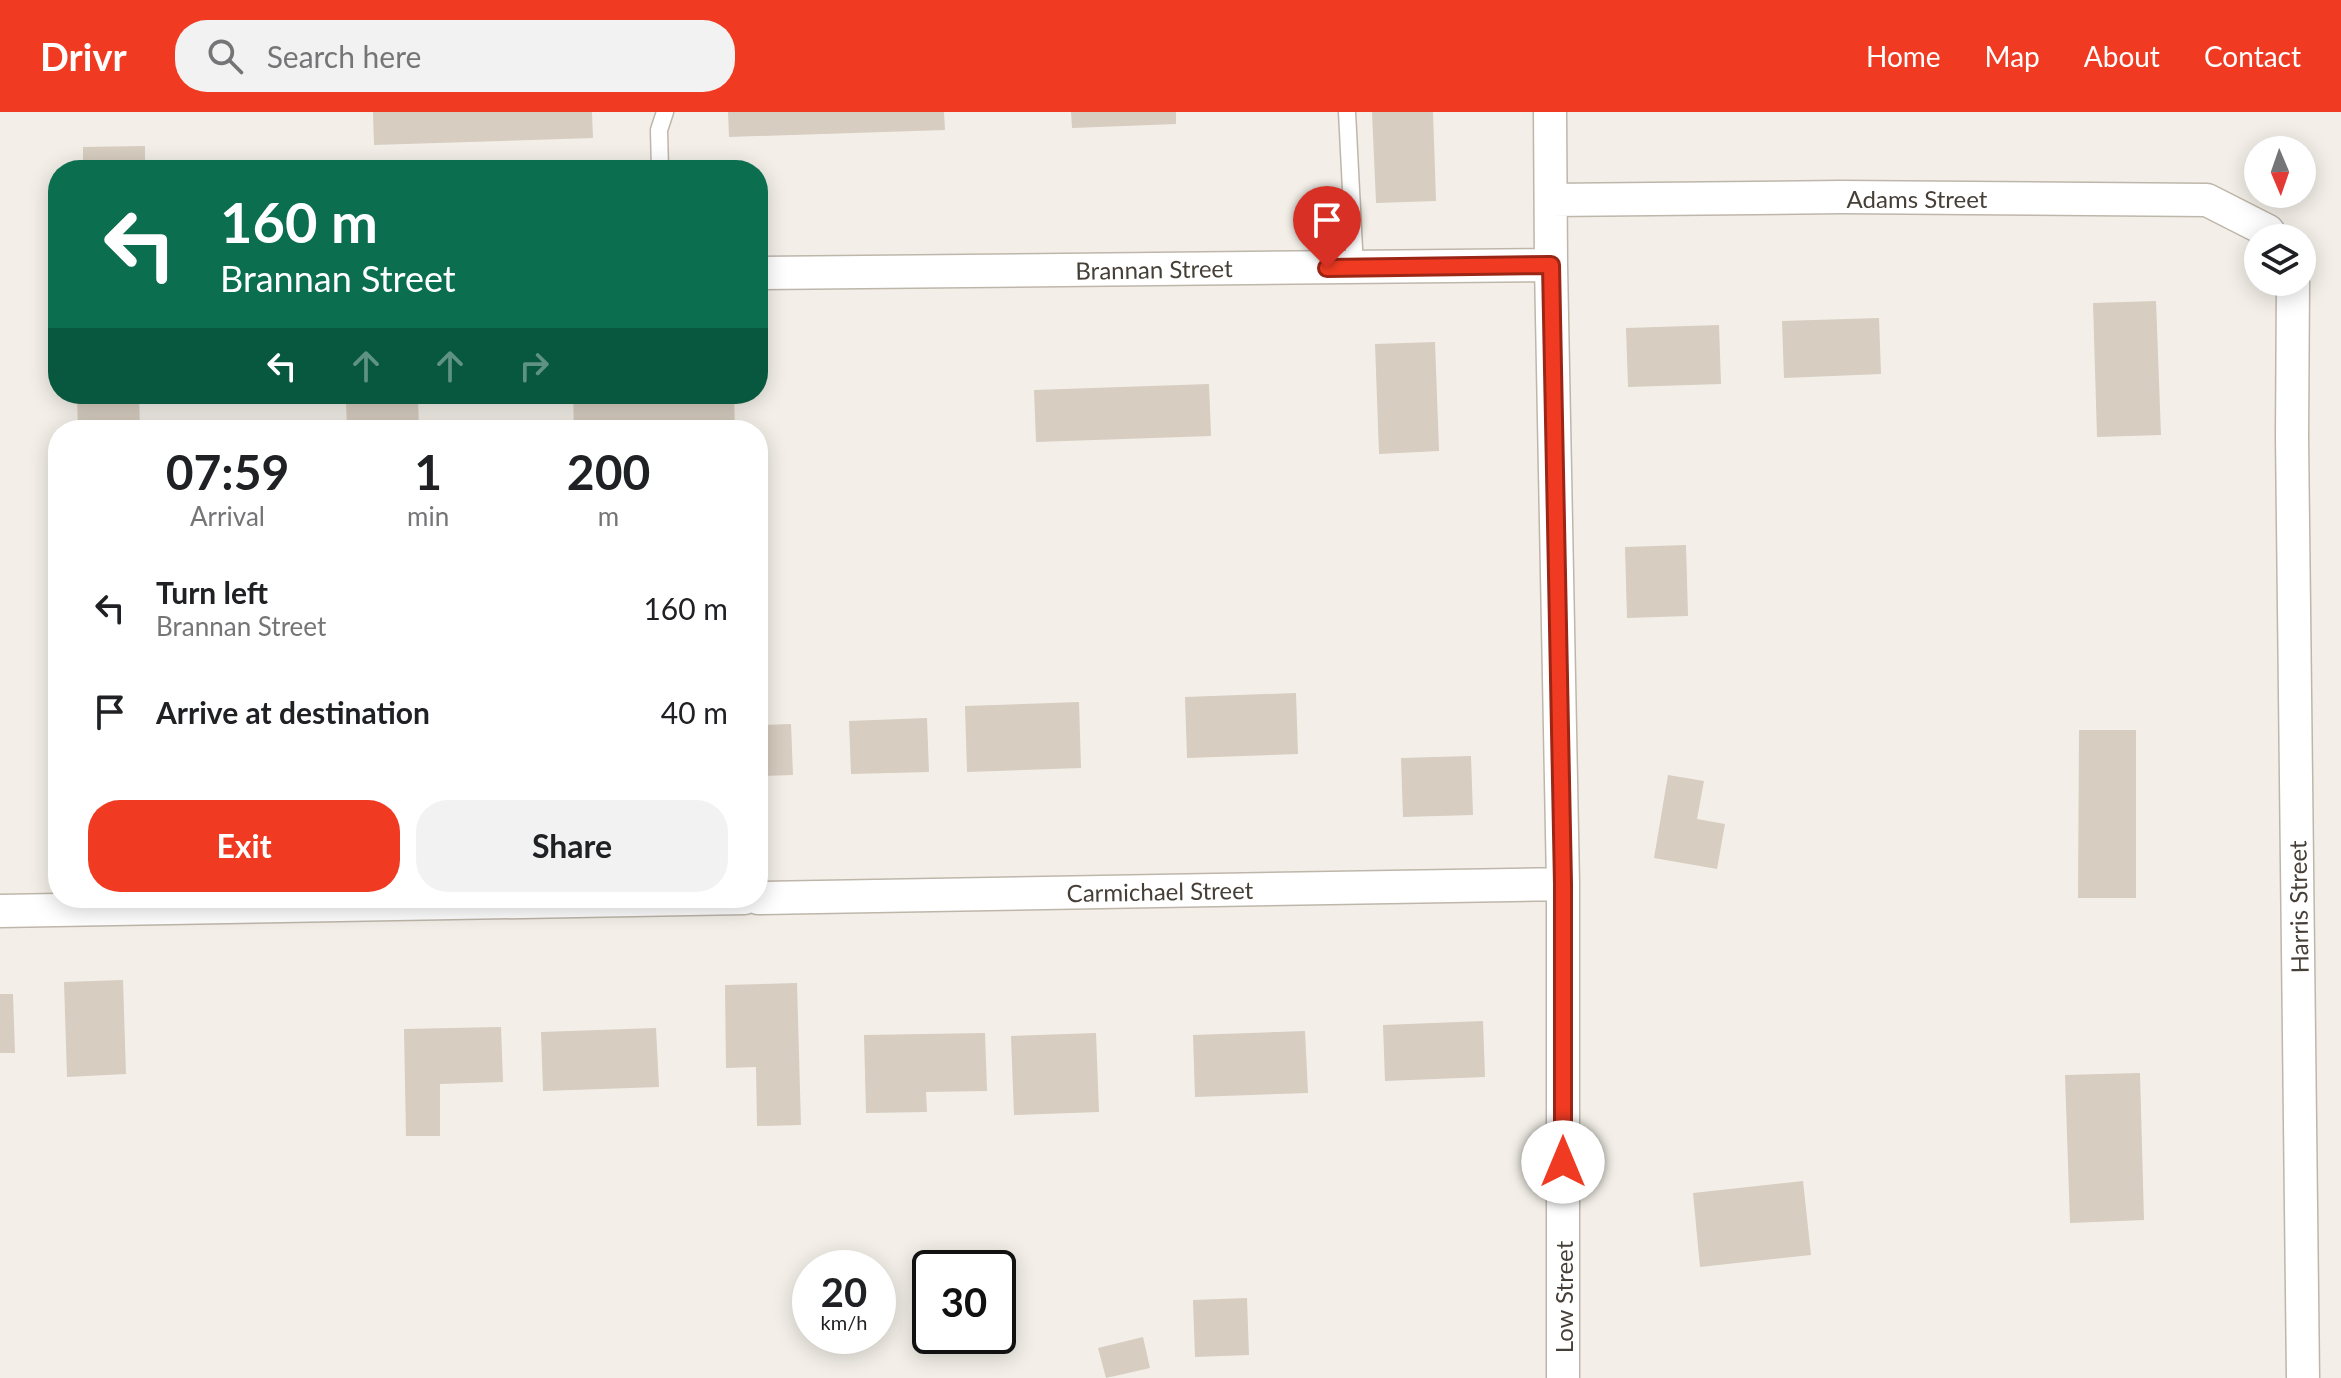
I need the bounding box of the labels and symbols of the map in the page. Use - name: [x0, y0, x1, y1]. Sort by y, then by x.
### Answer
- north arrow: [2244, 136, 2316, 208]
- street label: Adams Street: [1847, 184, 1988, 213]
- pin: [1293, 186, 1361, 268]
- street label: Brannan Street: [1075, 253, 1233, 285]
- street label: Harris Street: [2282, 840, 2314, 974]
- street label: Carmichael Street: [1066, 875, 1254, 907]
- position arrow: [1521, 1120, 1605, 1204]
- street label: Low Street: [1549, 1240, 1578, 1353]
- speed limit sign: 30: [912, 1250, 1016, 1354]

